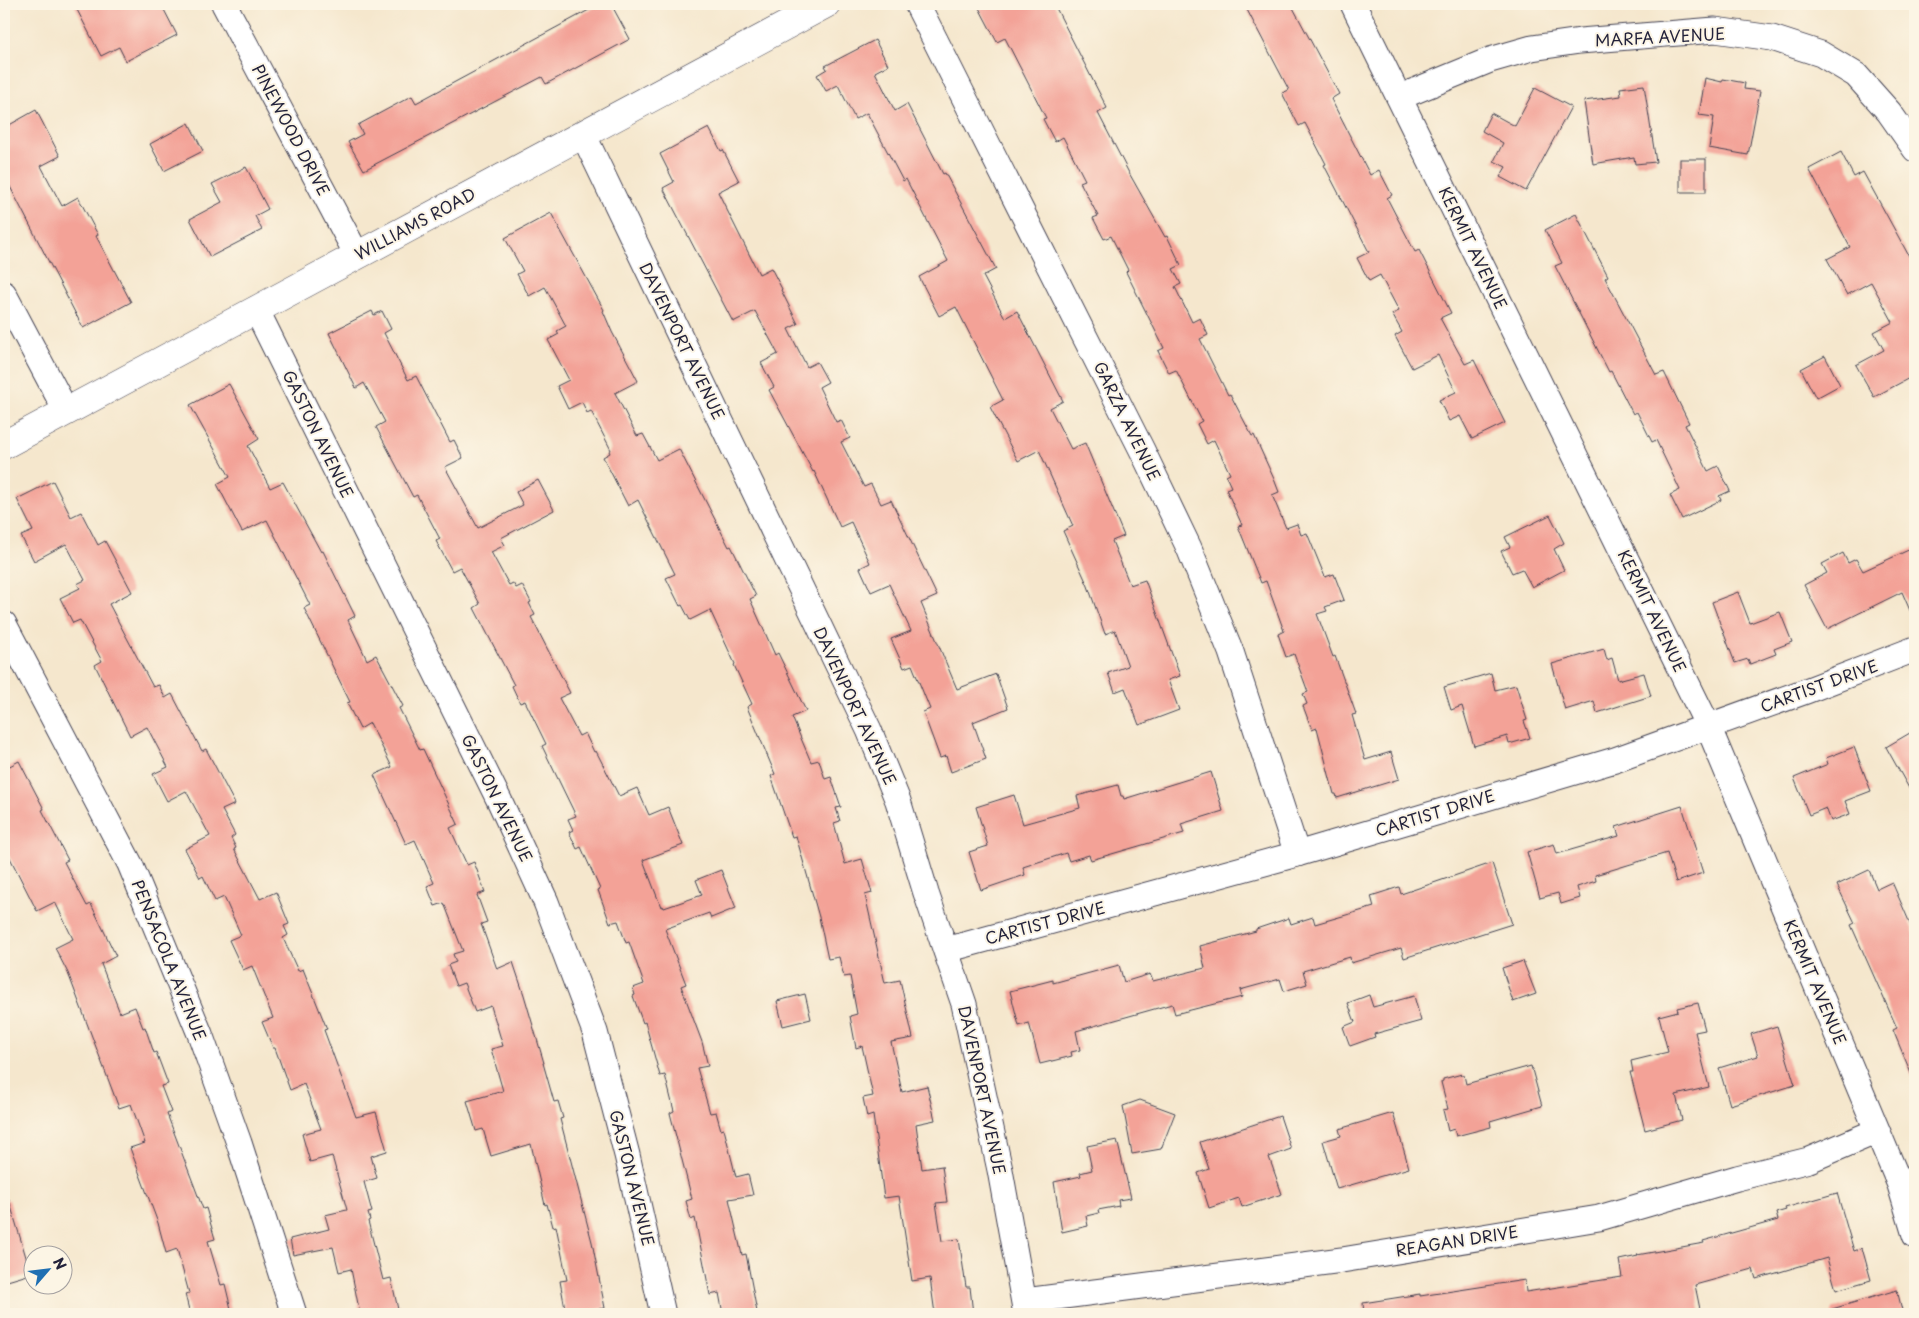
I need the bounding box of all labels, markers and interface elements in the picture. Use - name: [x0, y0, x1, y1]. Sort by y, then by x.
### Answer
- street label: MARFA AVENUE: [1594, 21, 1726, 51]
- street label: PINEWOOD DRIVE: [247, 60, 337, 199]
- street label: WILLIAMS ROAD: [350, 181, 479, 265]
- street label: KERMIT AVENUE: [1434, 182, 1514, 313]
- street label: DAVENPORT AVENUE: [634, 258, 731, 423]
- street label: GARZA AVENUE: [1089, 357, 1167, 484]
- street label: GASTON AVENUE: [278, 366, 360, 501]
- street label: KERMIT AVENUE: [1613, 545, 1693, 676]
- street label: DAVENPORT AVENUE: [809, 623, 903, 789]
- street label: CARTIST DRIVE: [1756, 653, 1881, 717]
- street label: GASTON AVENUE: [457, 730, 539, 865]
- street label: CARTIST DRIVE: [1372, 783, 1497, 842]
- street label: PENSACOLA AVENUE: [127, 876, 213, 1044]
- street label: CARTIST DRIVE: [982, 894, 1108, 950]
- street label: KERMIT AVENUE: [1779, 915, 1853, 1048]
- street label: DAVENPORT AVENUE: [953, 1003, 1013, 1176]
- street label: GASTON AVENUE: [604, 1107, 661, 1248]
- street label: REAGAN DRIVE: [1394, 1218, 1520, 1262]
- north arrow: [22, 1246, 72, 1296]
- text: N: [48, 1254, 72, 1273]

